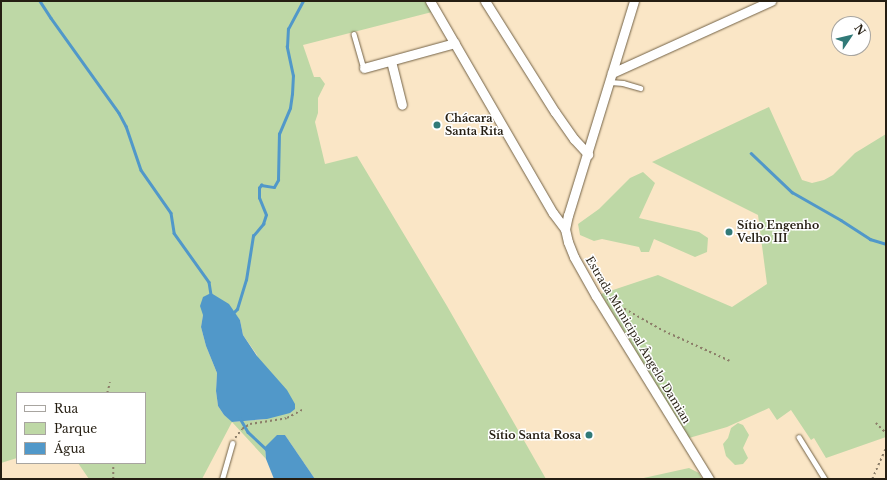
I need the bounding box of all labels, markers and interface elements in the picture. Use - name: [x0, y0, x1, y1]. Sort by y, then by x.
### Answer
- north arrow: [831, 16, 871, 56]
- text: N: [851, 21, 869, 38]
- place label: Chácara Santa Rita: [445, 112, 503, 138]
- marker: Chácara Santa Rita: [432, 120, 442, 130]
- place label: Sítio Engenho Velho III: [737, 219, 819, 245]
- marker: Sítio Engenho Velho III: [724, 227, 734, 237]
- street label: Estrada Municipal Ângelo Damian: [583, 254, 693, 426]
- legend: [16, 392, 146, 464]
- text: Rua: [54, 401, 78, 416]
- text: Parque: [54, 421, 97, 436]
- place label: Sítio Santa Rosa: [489, 428, 581, 442]
- marker: Sítio Santa Rosa: [584, 430, 594, 440]
- text: Água: [54, 441, 85, 456]

